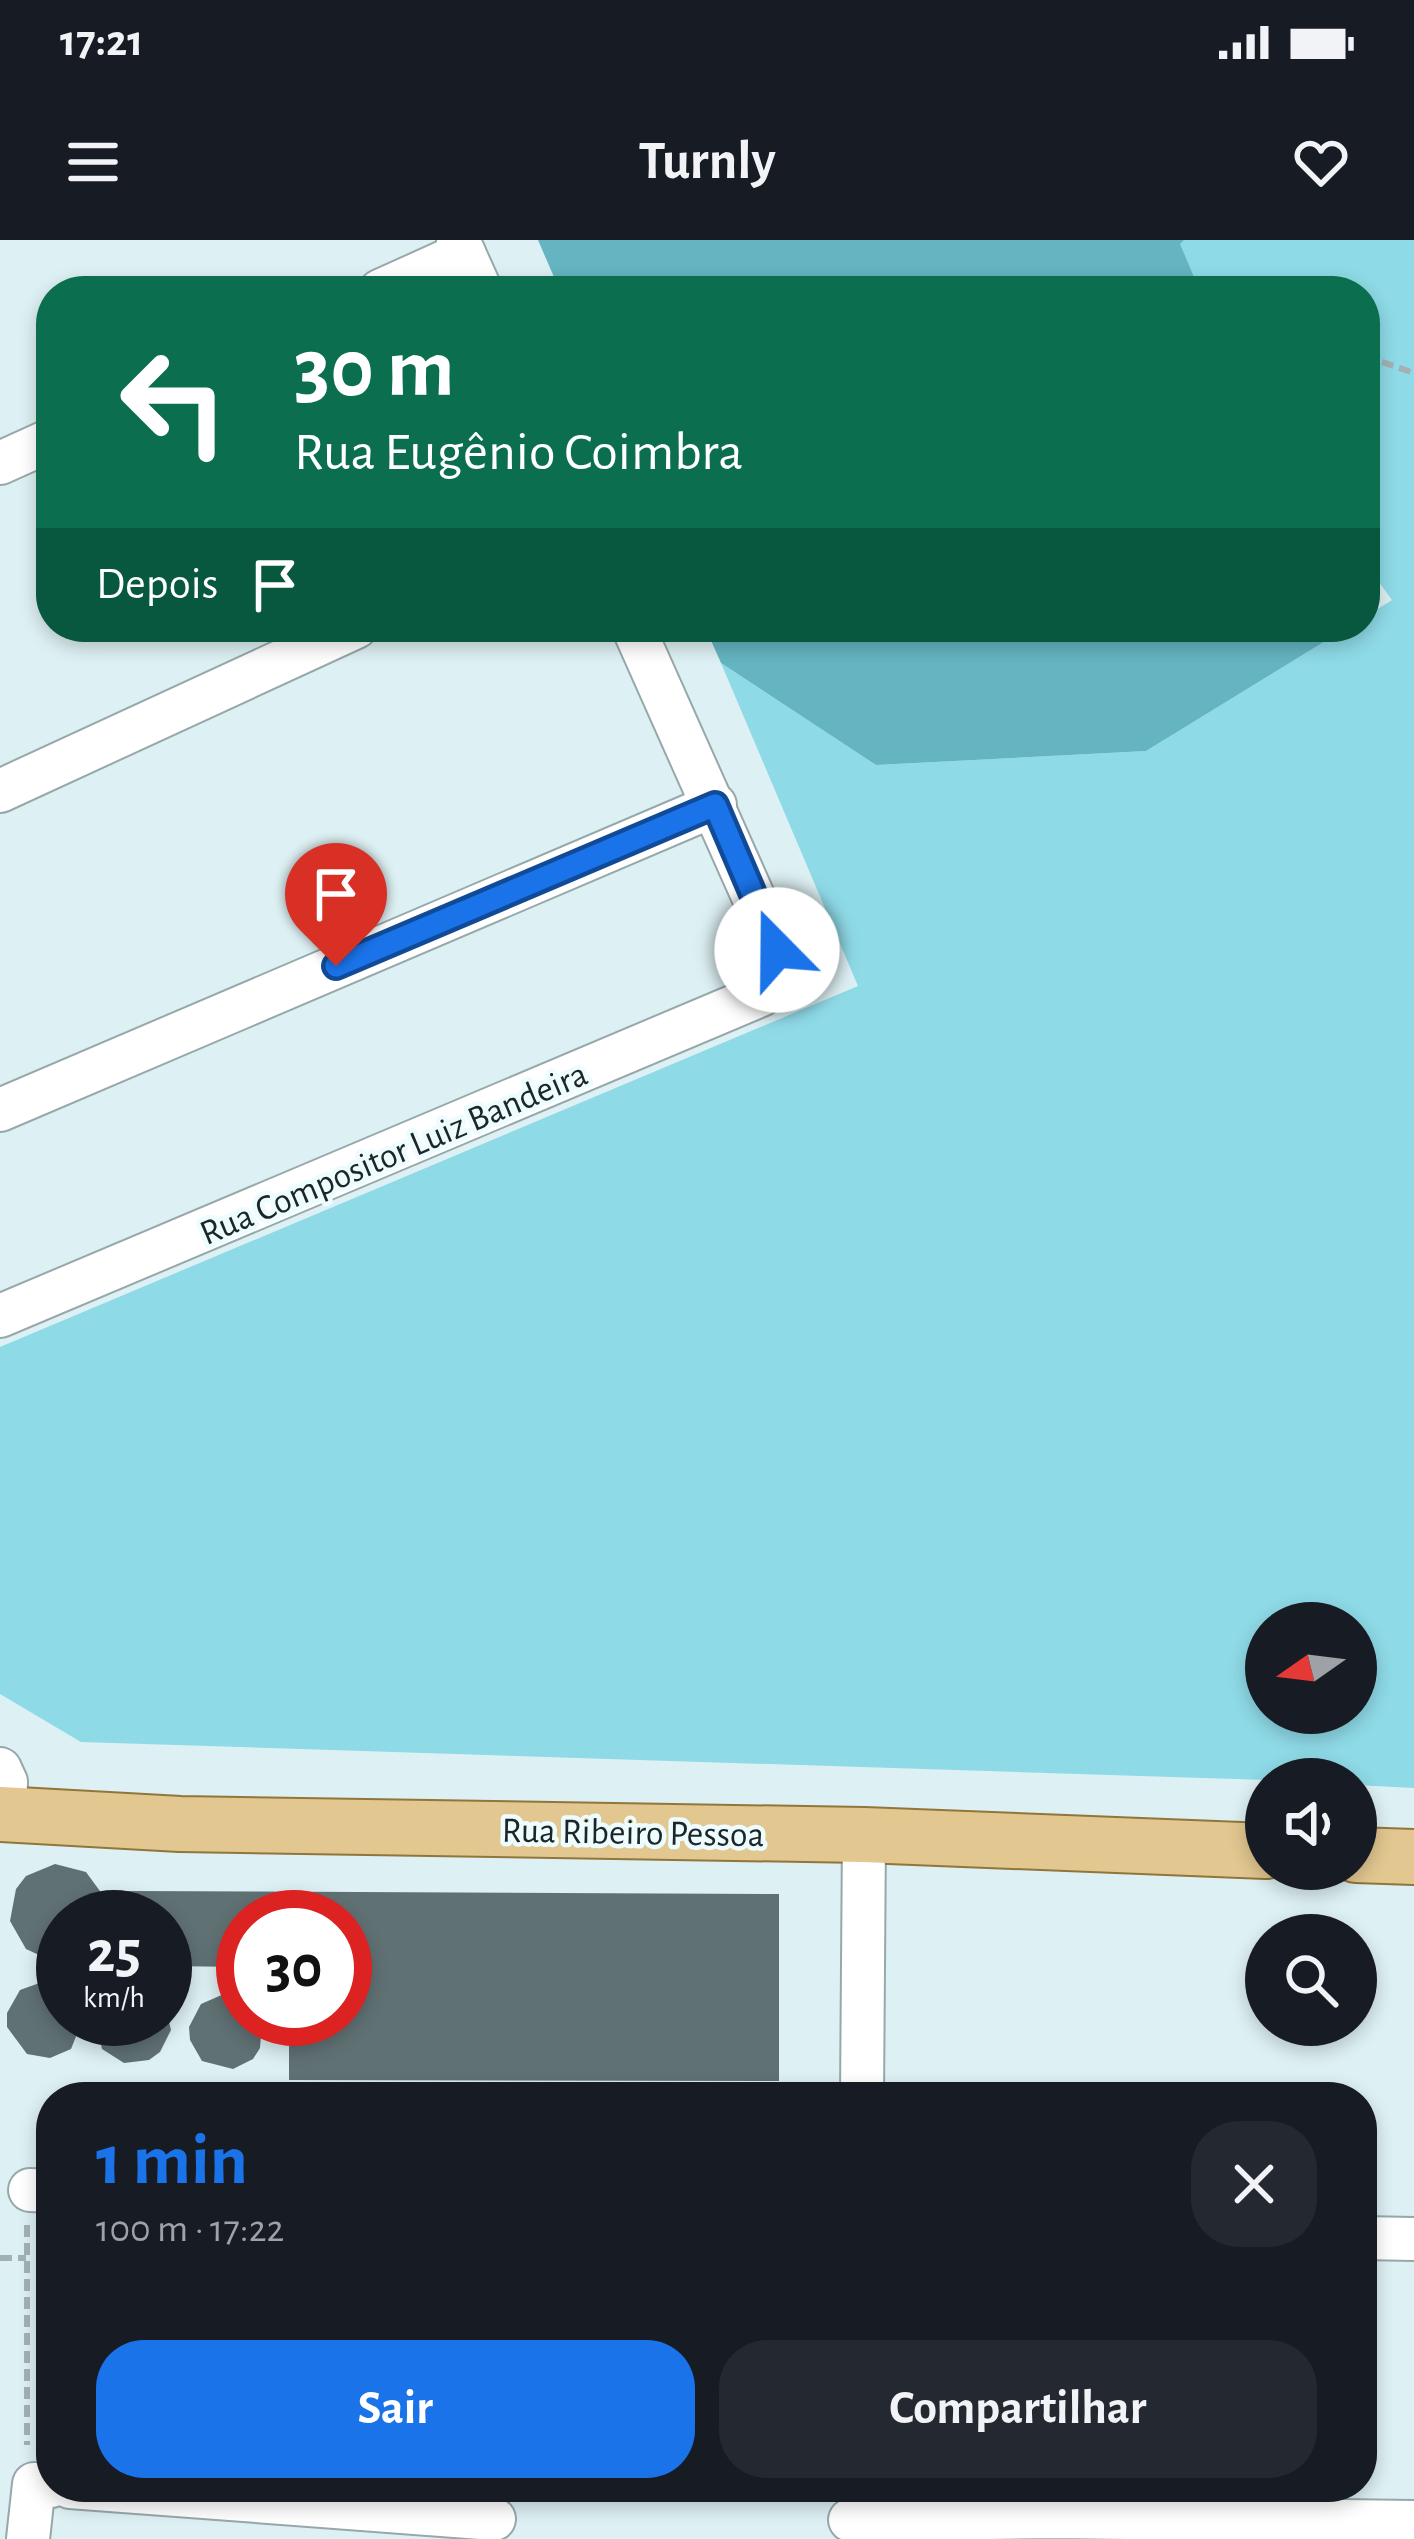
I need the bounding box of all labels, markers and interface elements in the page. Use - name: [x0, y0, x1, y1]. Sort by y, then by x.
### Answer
- text: 17:21: [60, 19, 143, 64]
- icon: menu: [60, 129, 126, 195]
- icon: heart: [1288, 129, 1354, 195]
- text: Turnly: [638, 135, 776, 189]
- icon: left: [96, 324, 252, 480]
- text: 30 m: [294, 328, 454, 412]
- text: Rua Eugênio Coimbra: [294, 426, 743, 480]
- icon: arrive: [242, 552, 308, 618]
- text: Depois: [96, 562, 218, 607]
- pin: [285, 843, 387, 966]
- icon: arrive: [303, 861, 369, 927]
- position arrow: [714, 887, 840, 1013]
- street label: Rua Compositor Luiz Bandeira: [195, 1056, 593, 1252]
- north arrow: [1245, 1602, 1377, 1734]
- map controls: [1245, 1602, 1377, 2046]
- button: sound: [1245, 1758, 1377, 1890]
- street label: Rua Ribeiro Pessoa: [501, 1813, 765, 1853]
- speed limit sign: 30: [216, 1890, 372, 2046]
- button: search: [1245, 1914, 1377, 2046]
- text: 25: [87, 1923, 141, 1983]
- text: km/h: [83, 1983, 145, 2013]
- button: close: [1191, 2121, 1317, 2247]
- text: 1 min: [96, 2125, 248, 2197]
- text: 100 m · 17:22: [96, 2210, 284, 2249]
- button: Sair: [96, 2340, 695, 2478]
- button: Compartilhar: [719, 2340, 1317, 2478]

